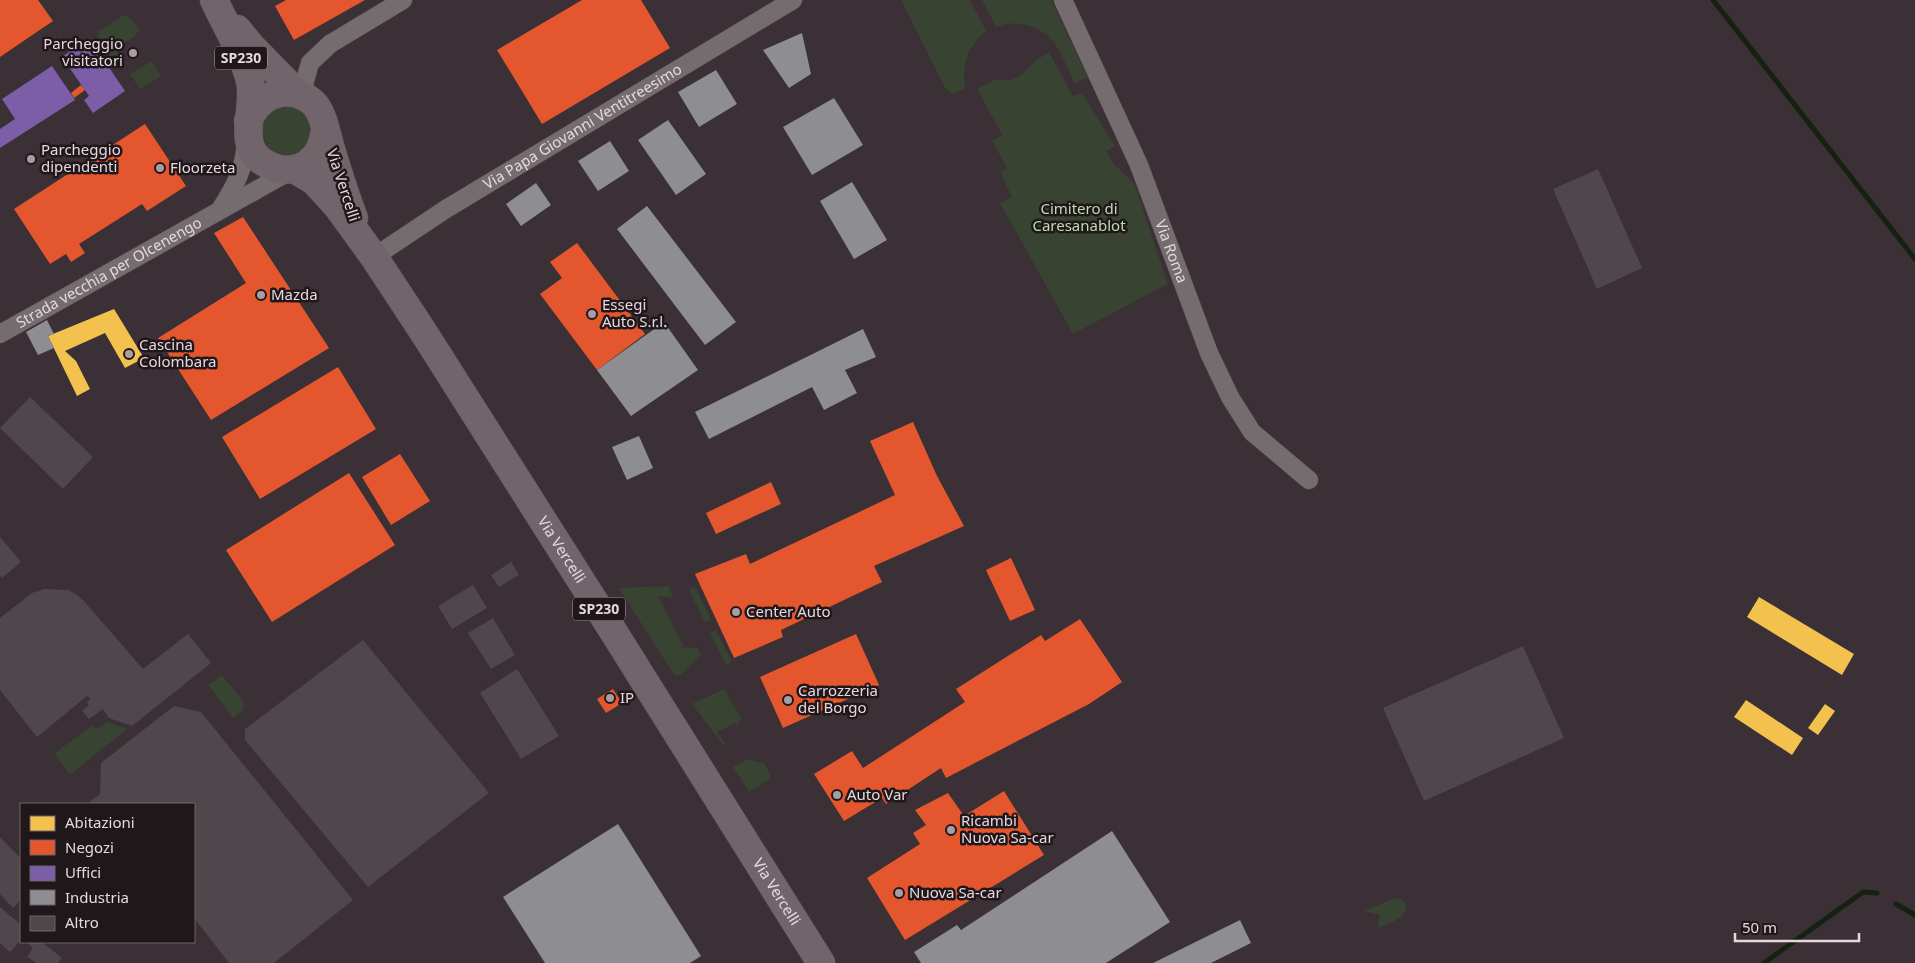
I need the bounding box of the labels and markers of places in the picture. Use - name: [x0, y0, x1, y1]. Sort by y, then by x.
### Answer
- place label: Parcheggio visitatori: [43, 33, 123, 70]
- marker: Parcheggio visitatori: [127, 47, 139, 59]
- place label: Parcheggio dipendenti: [41, 139, 121, 176]
- marker: Parcheggio dipendenti: [25, 153, 37, 165]
- place label: Floorzeta: [170, 157, 235, 177]
- marker: Floorzeta: [154, 162, 166, 174]
- place label: Mazda: [271, 284, 318, 304]
- marker: Mazda: [255, 289, 267, 301]
- place label: Essegi Auto S.r.l.: [602, 294, 667, 331]
- marker: Essegi Auto S.r.l.: [586, 308, 598, 320]
- place label: Cascina Colombara: [139, 334, 216, 371]
- marker: Cascina Colombara: [123, 348, 135, 360]
- place label: Center Auto: [746, 601, 831, 621]
- marker: Center Auto: [730, 606, 742, 618]
- place label: Carrozzeria del Borgo: [798, 680, 878, 717]
- place label: IP: [620, 687, 634, 707]
- marker: IP: [604, 692, 616, 704]
- marker: Carrozzeria del Borgo: [782, 694, 794, 706]
- place label: Auto Var: [847, 784, 908, 804]
- marker: Auto Var: [831, 789, 843, 801]
- place label: Ricambi Nuova Sa-car: [961, 810, 1054, 847]
- marker: Ricambi Nuova Sa-car: [945, 824, 957, 836]
- place label: Nuova Sa-car: [909, 882, 1002, 902]
- marker: Nuova Sa-car: [893, 887, 905, 899]

